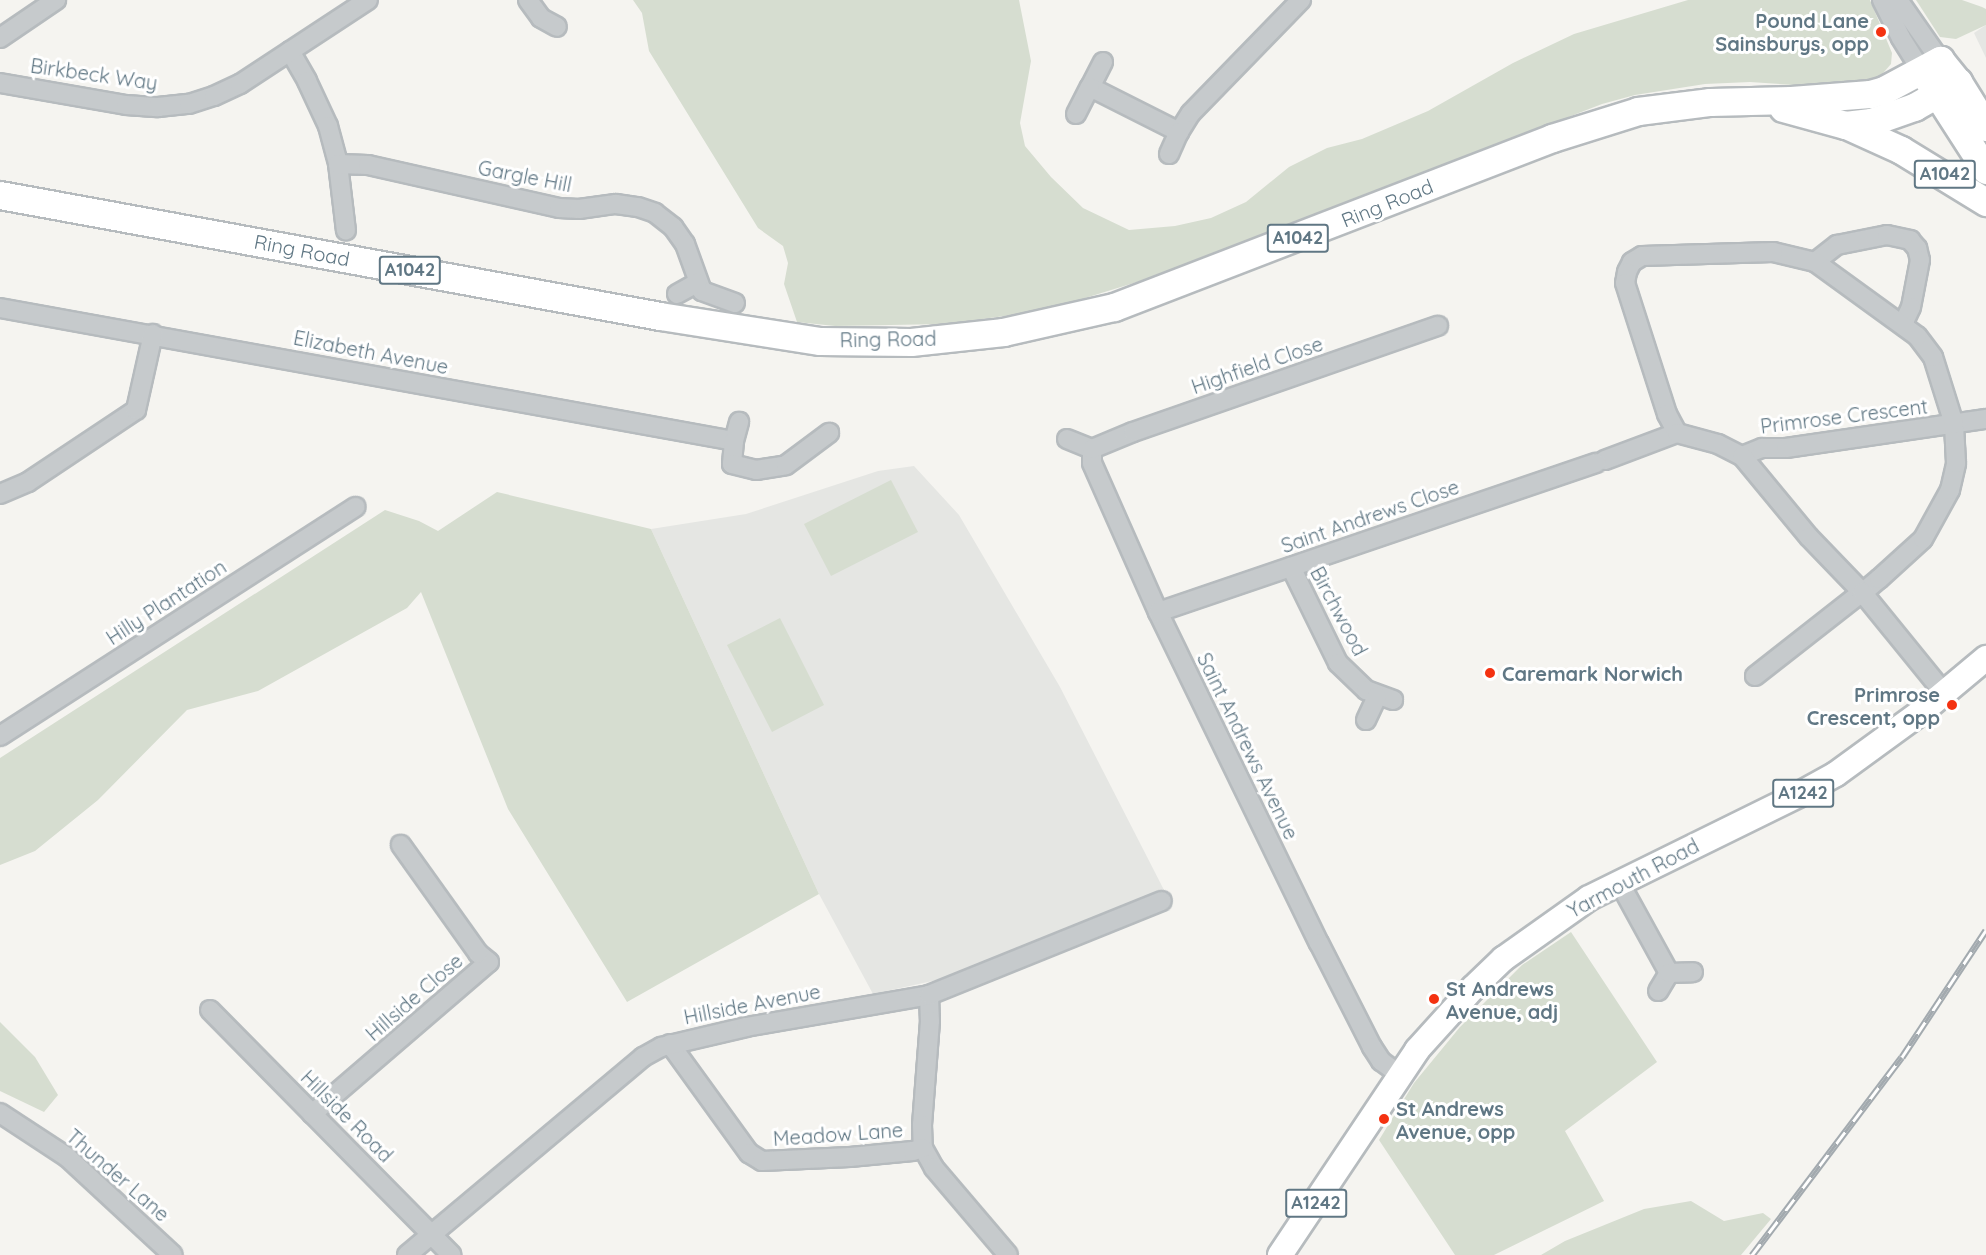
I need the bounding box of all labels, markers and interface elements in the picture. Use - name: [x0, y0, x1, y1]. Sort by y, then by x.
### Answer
- place label: Pound Lane Sainsburys, opp: [1715, 8, 1869, 55]
- marker: Pound Lane Sainsburys, opp: [1874, 25, 1888, 39]
- street label: Birkbeck Way: [29, 53, 159, 95]
- street label: Gargle Hill: [476, 155, 574, 197]
- road number: A1042: [1914, 159, 1976, 189]
- street label: Ring Road: [1338, 174, 1436, 232]
- road number: A1042: [1266, 223, 1330, 253]
- street label: Ring Road: [252, 229, 352, 271]
- road number: A1042: [378, 255, 442, 285]
- street label: Elizabeth Avenue: [291, 325, 451, 379]
- street label: Ring Road: [839, 326, 937, 352]
- street label: Highfield Close: [1188, 331, 1326, 399]
- street label: Primrose Crescent: [1759, 394, 1929, 438]
- street label: Saint Andrews Close: [1278, 474, 1462, 558]
- street label: Hilly Plantation: [102, 554, 230, 650]
- street label: Birchwood: [1305, 562, 1373, 660]
- street label: Saint Andrews Avenue: [1192, 649, 1304, 843]
- place label: Caremark Norwich: [1502, 661, 1683, 685]
- marker: Caremark Norwich: [1483, 666, 1497, 680]
- place label: Primrose Crescent, opp: [1807, 682, 1940, 729]
- marker: Primrose Crescent, opp: [1945, 698, 1959, 712]
- road number: A1242: [1772, 778, 1834, 808]
- street label: Yarmouth Road: [1563, 833, 1703, 923]
- street label: Hillside Close: [361, 948, 467, 1046]
- place label: St Andrews Avenue, adj: [1446, 976, 1558, 1023]
- street label: Hillside Avenue: [682, 979, 822, 1029]
- marker: St Andrews Avenue, adj: [1427, 992, 1441, 1006]
- street label: Hillside Road: [296, 1065, 398, 1167]
- place label: St Andrews Avenue, opp: [1396, 1096, 1515, 1143]
- marker: St Andrews Avenue, opp: [1377, 1112, 1391, 1126]
- street label: Meadow Lane: [772, 1117, 904, 1151]
- street label: Thunder Lane: [62, 1124, 174, 1226]
- road number: A1242: [1284, 1188, 1348, 1218]

